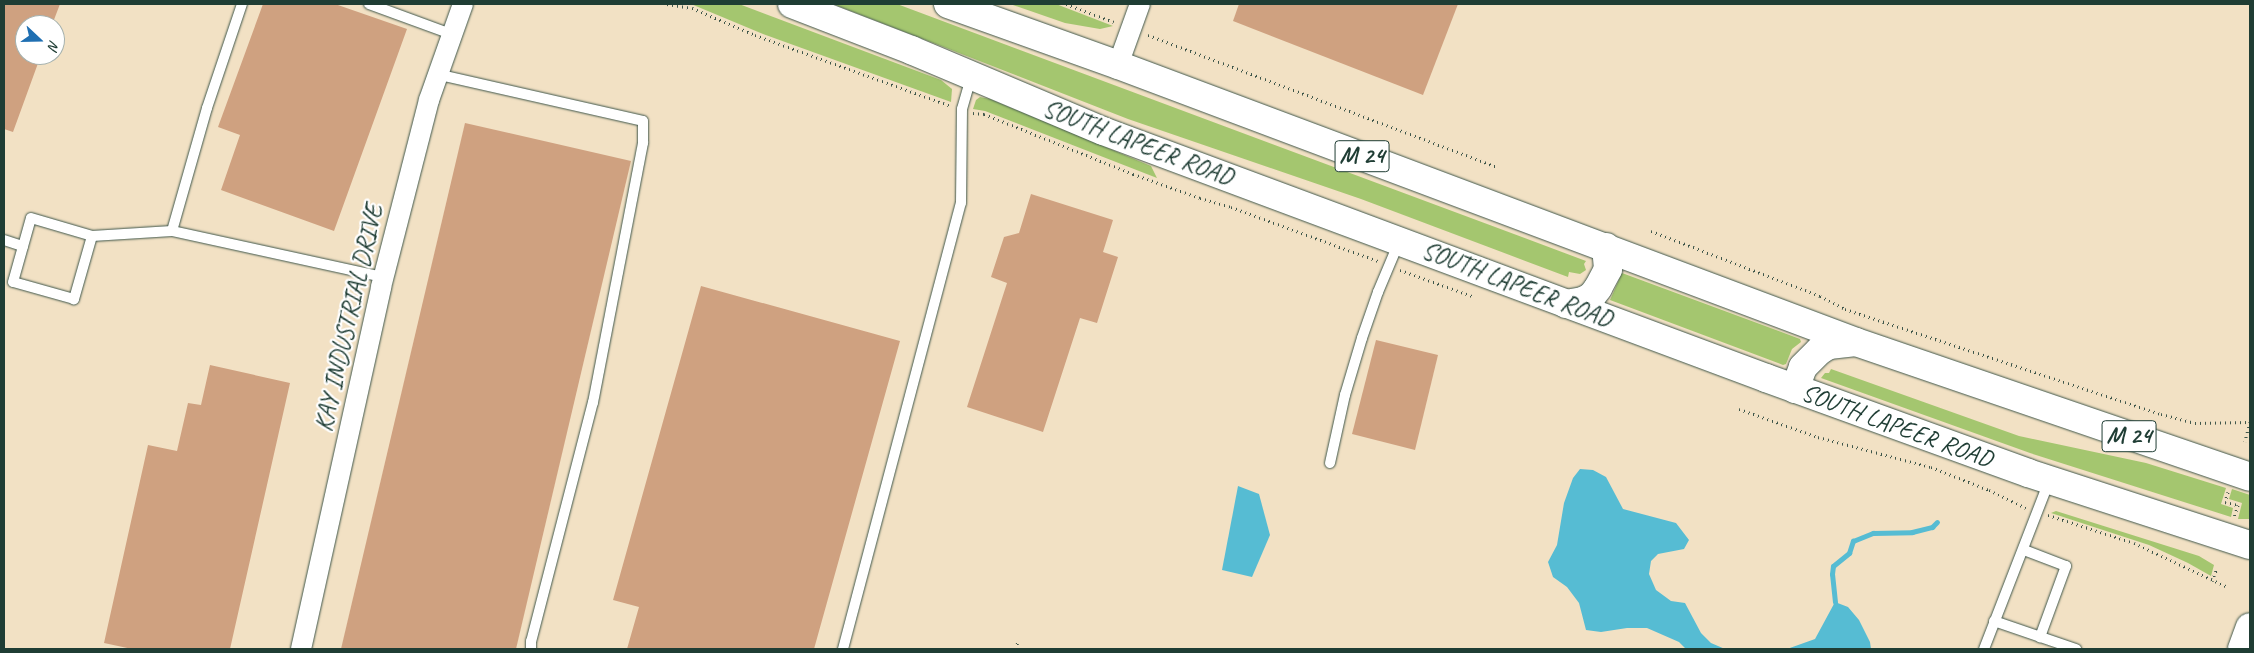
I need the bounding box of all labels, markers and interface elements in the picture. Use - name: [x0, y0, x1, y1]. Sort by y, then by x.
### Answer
- north arrow: [15, 15, 65, 65]
- text: N: [44, 38, 63, 52]
- street label: SOUTH LAPEER ROAD: [1039, 93, 1237, 193]
- road number: M 24: [1334, 134, 1390, 178]
- street label: KAY INDUSTRIAL DRIVE: [308, 202, 390, 434]
- street label: SOUTH LAPEER ROAD: [1418, 235, 1616, 335]
- street label: SOUTH LAPEER ROAD: [1797, 377, 1997, 475]
- road number: M 24: [2102, 414, 2156, 458]

